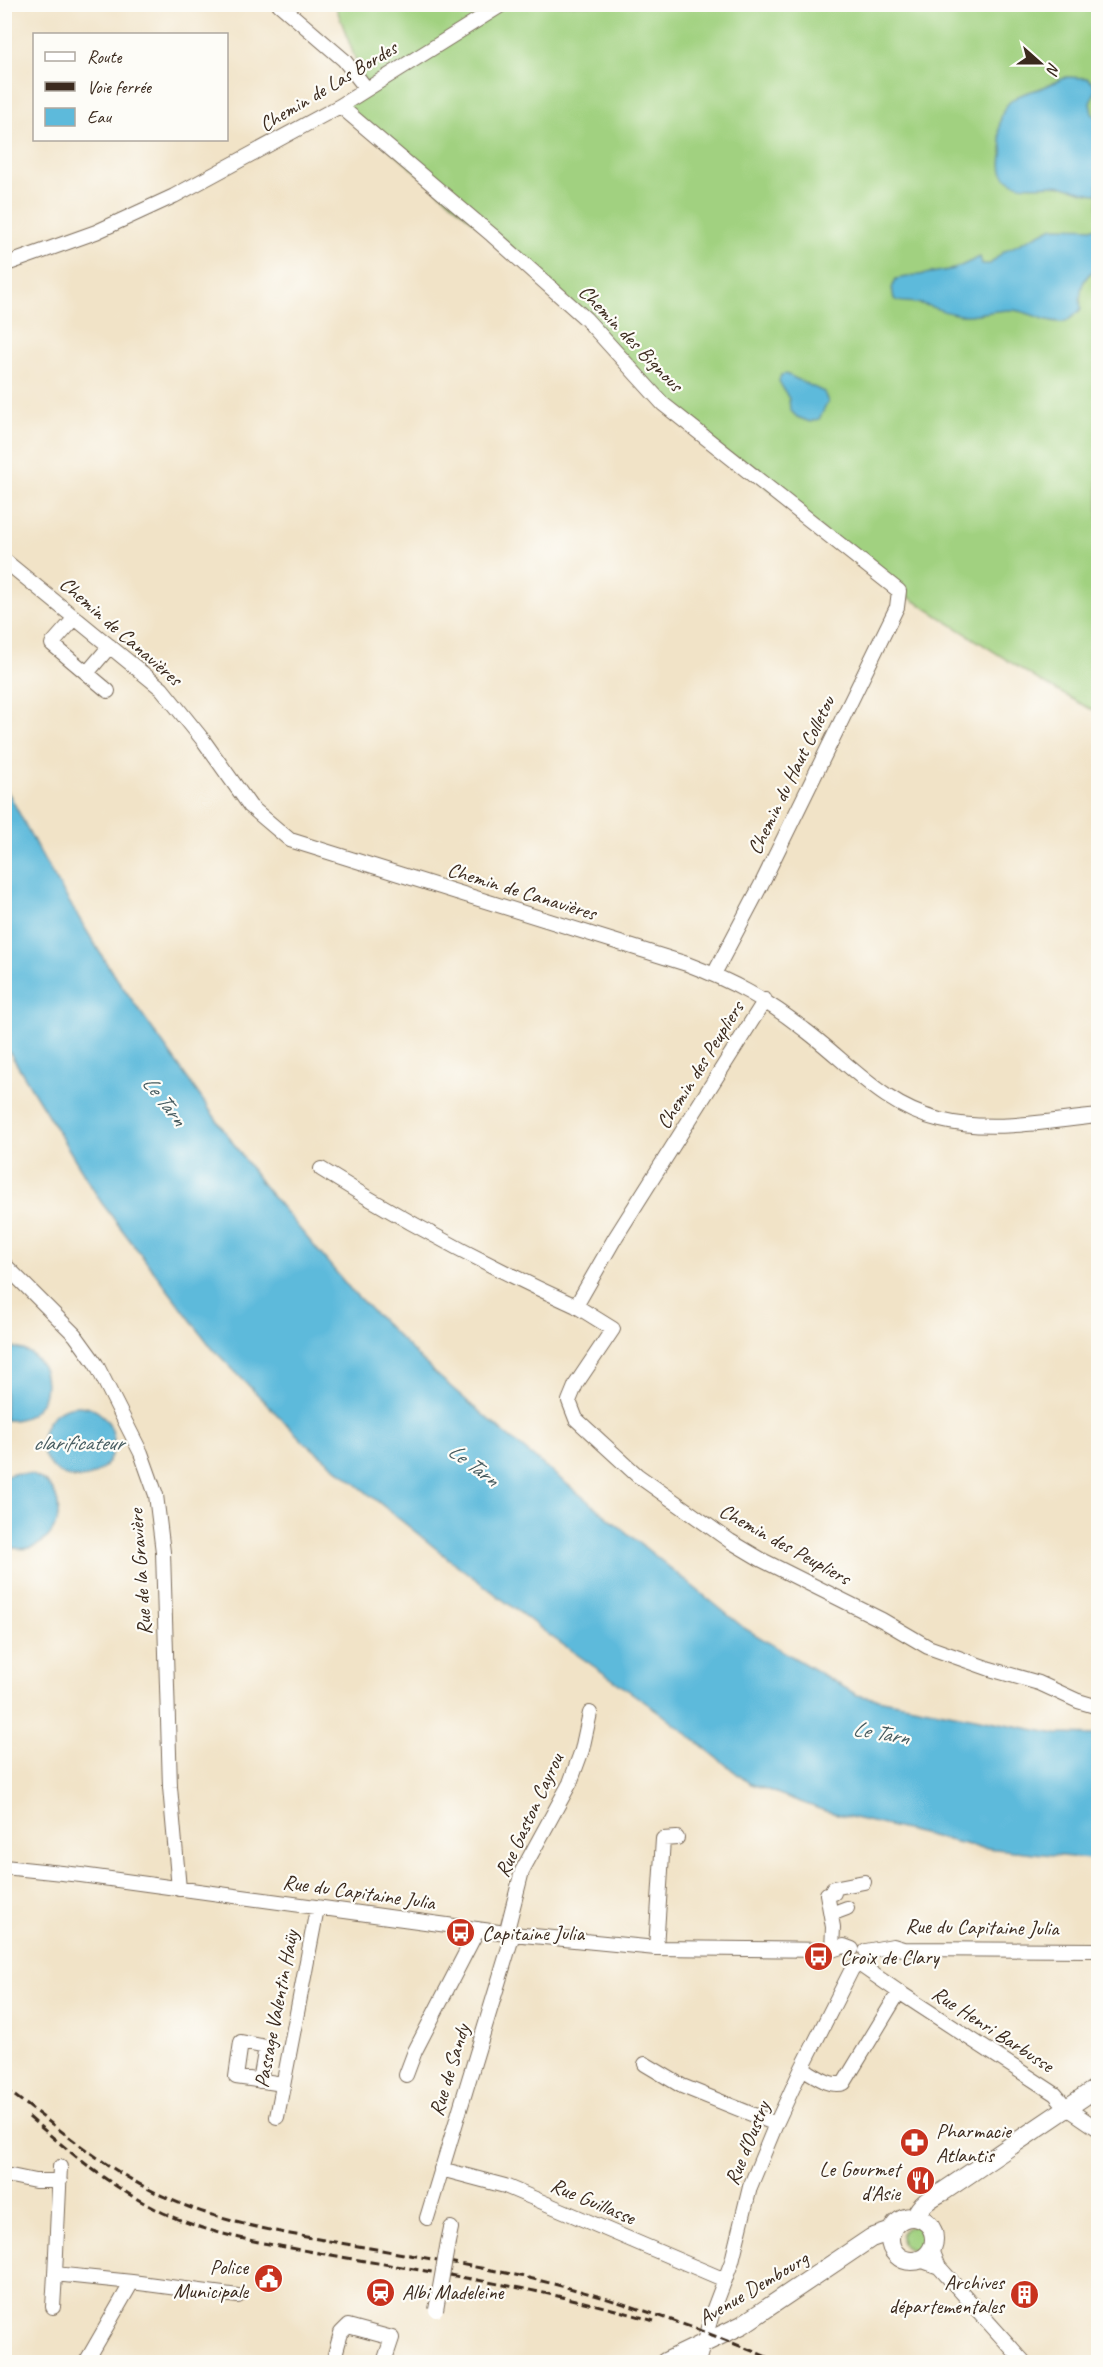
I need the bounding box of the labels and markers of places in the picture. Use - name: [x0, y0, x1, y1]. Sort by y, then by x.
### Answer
- bus stop icon: Capitaine Julia: [445, 1917, 477, 1949]
- place label: Capitaine Julia: [482, 1920, 585, 1946]
- bus stop icon: Croix de Clary: [803, 1941, 835, 1973]
- place label: Croix de Clary: [840, 1944, 941, 1970]
- place label: Pharmacie Atlantis: [936, 2118, 1013, 2168]
- pharmacy icon: Pharmacie Atlantis: [899, 2127, 931, 2159]
- place label: Le Gourmet d'Asie: [819, 2156, 903, 2206]
- restaurant icon: Le Gourmet d'Asie: [905, 2165, 937, 2197]
- place label: Police Municipale: [173, 2254, 249, 2304]
- public building icon: Police Municipale: [253, 2263, 285, 2295]
- place label: Archives départementales: [889, 2269, 1006, 2319]
- station icon: Albi Madeleine: [365, 2276, 397, 2308]
- building icon: Archives départementales: [1009, 2278, 1041, 2310]
- place label: Albi Madeleine: [402, 2279, 505, 2305]

